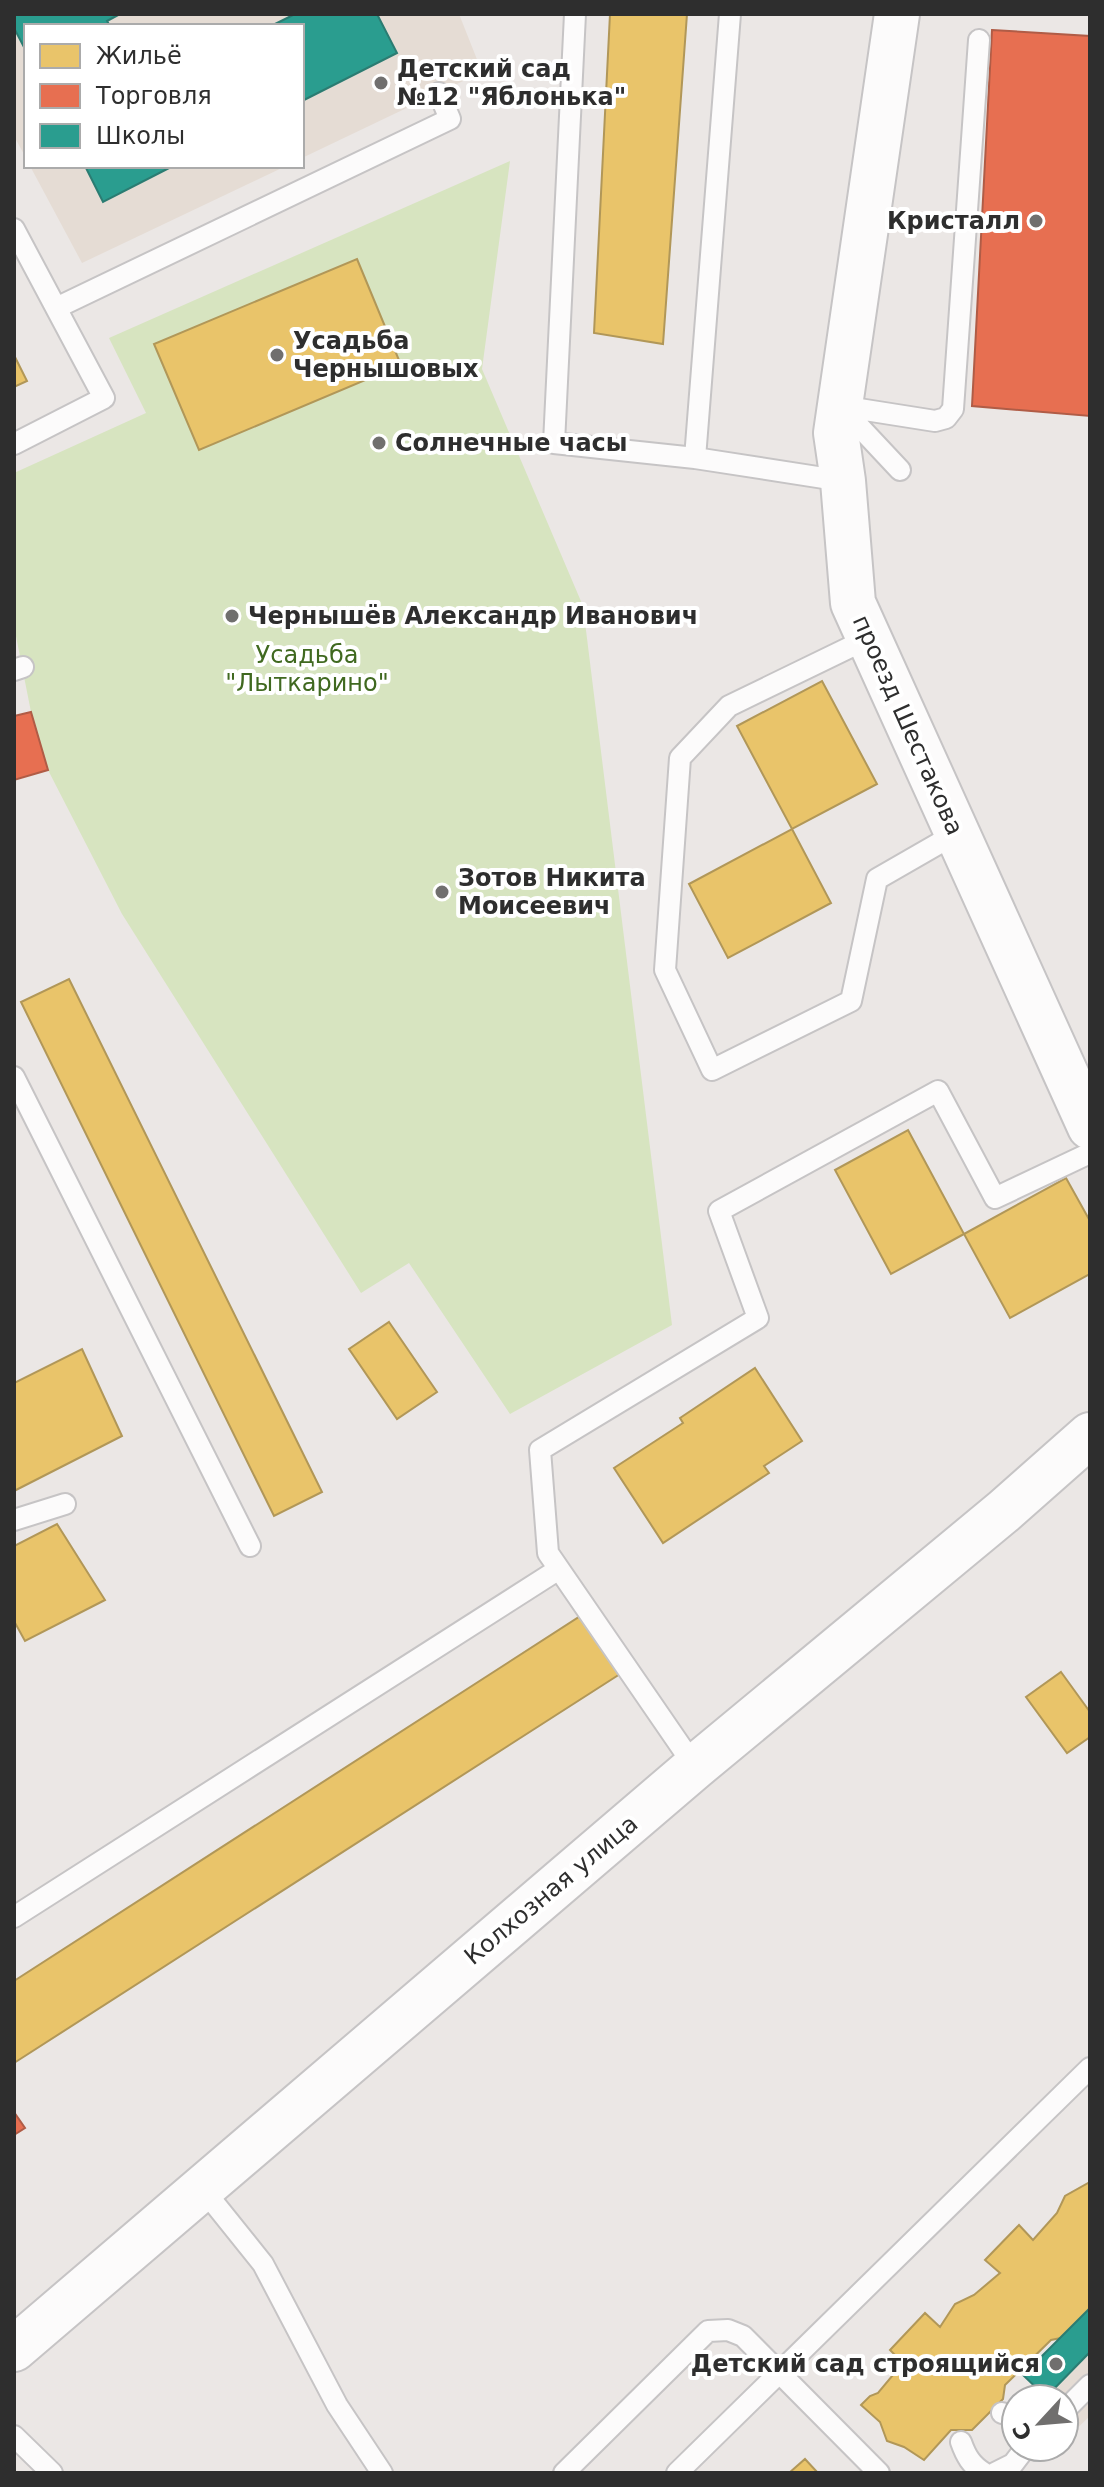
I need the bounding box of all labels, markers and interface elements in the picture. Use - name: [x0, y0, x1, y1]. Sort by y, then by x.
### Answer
- legend: [24, 24, 304, 168]
- text: Жильё: [96, 42, 182, 70]
- place label: Детский сад №12 "Яблонька": [397, 55, 626, 111]
- marker: Детский сад №12 "Яблонька": [372, 74, 390, 92]
- text: Торговля: [95, 82, 212, 110]
- text: Школы: [96, 122, 185, 150]
- place label: Кристалл: [887, 207, 1020, 235]
- marker: Кристалл: [1027, 212, 1045, 230]
- place label: Усадьба Чернышовых: [293, 327, 479, 383]
- marker: Усадьба Чернышовых: [268, 346, 286, 364]
- place label: Солнечные часы: [395, 429, 628, 457]
- marker: Солнечные часы: [370, 434, 388, 452]
- place label: Чернышёв Александр Иванович: [248, 602, 698, 630]
- marker: Чернышёв Александр Иванович: [223, 607, 241, 625]
- street label: проезд Шестакова: [847, 611, 969, 839]
- park label: Усадьба "Лыткарино": [225, 641, 389, 697]
- place label: Зотов Никита Моисеевич: [458, 864, 646, 920]
- marker: Зотов Никита Моисеевич: [433, 883, 451, 901]
- street label: Колхозная улица: [459, 1809, 643, 1971]
- place label: Детский сад строящийся: [691, 2350, 1040, 2378]
- marker: Детский сад строящийся: [1047, 2355, 1065, 2373]
- north arrow: [1000, 2383, 1080, 2463]
- text: С: [1008, 2419, 1037, 2444]

